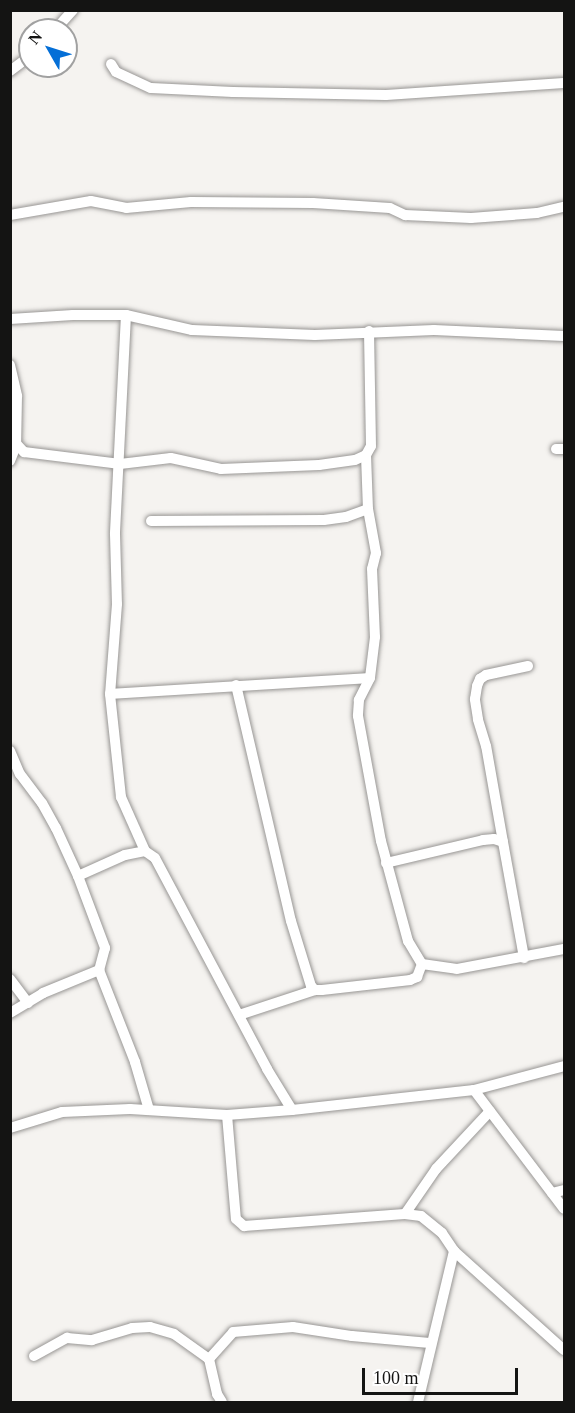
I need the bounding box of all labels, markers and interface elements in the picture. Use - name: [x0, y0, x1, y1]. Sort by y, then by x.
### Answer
- north arrow: [18, 18, 78, 78]
- text: N: [25, 28, 45, 47]
- scale bar: [365, 1356, 521, 1394]
- text: 100 m: [373, 1368, 419, 1388]

